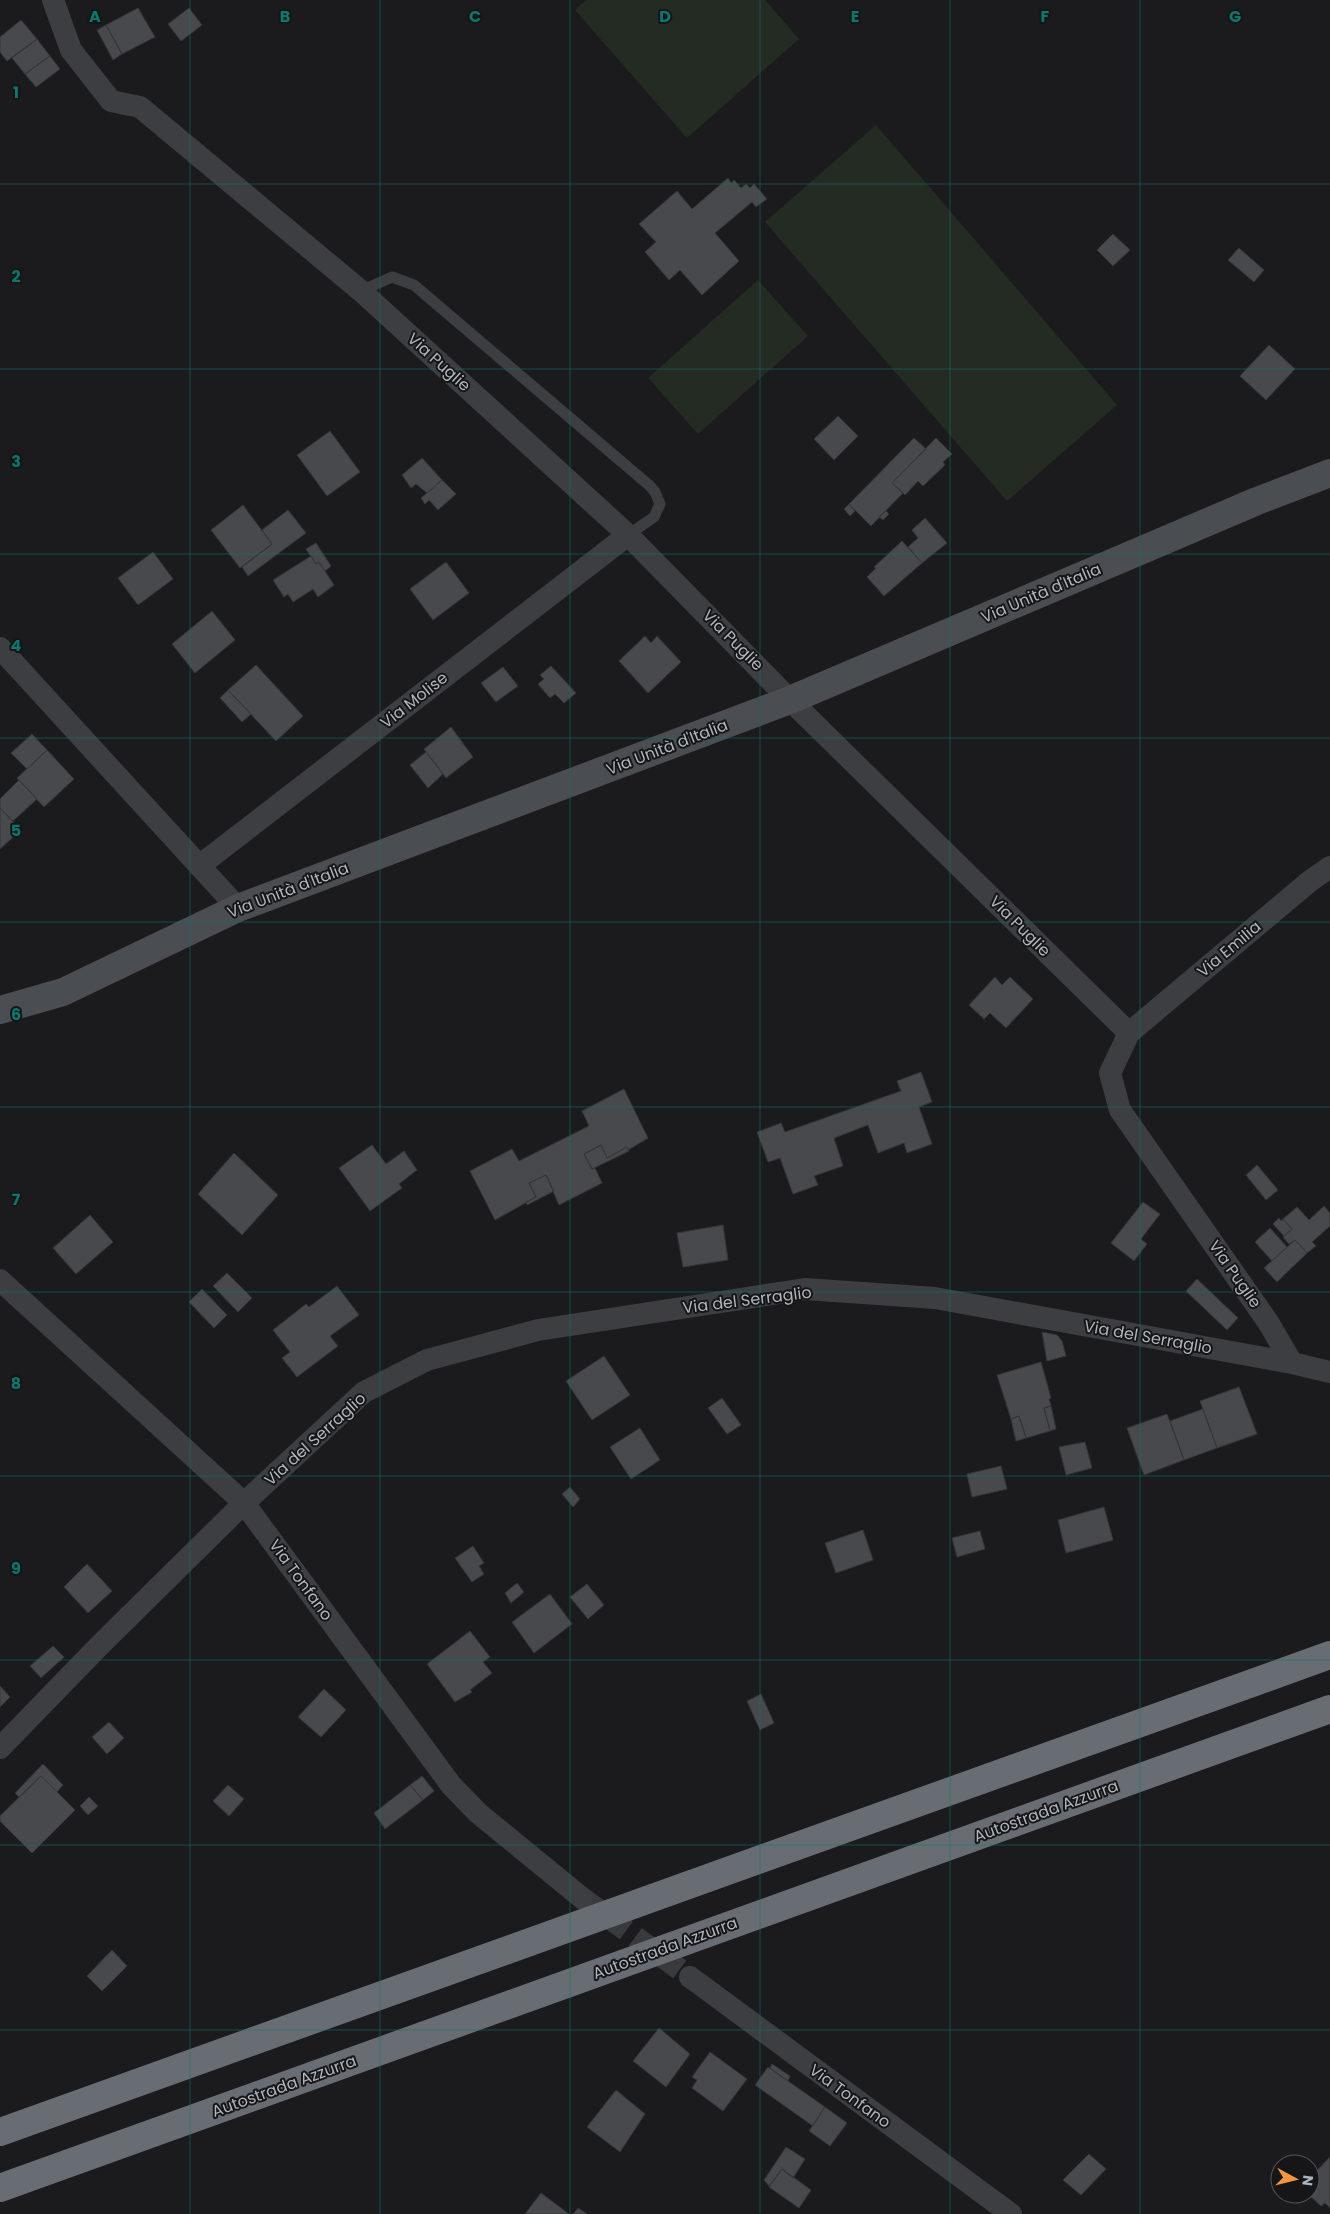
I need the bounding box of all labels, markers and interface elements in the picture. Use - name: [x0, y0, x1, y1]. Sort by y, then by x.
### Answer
- text: A: [89, 5, 101, 28]
- text: B: [280, 5, 290, 28]
- text: C: [469, 5, 481, 28]
- text: D: [659, 5, 671, 28]
- text: E: [851, 5, 859, 28]
- text: F: [1041, 5, 1050, 28]
- text: G: [1229, 5, 1241, 28]
- text: 1: [13, 81, 19, 104]
- text: 2: [11, 265, 21, 288]
- street label: Via Puglie: [402, 327, 476, 397]
- text: 3: [11, 450, 21, 473]
- street label: Via Unità d'Italia: [977, 557, 1105, 629]
- street label: Via Puglie: [697, 604, 769, 676]
- text: 4: [11, 634, 22, 657]
- street label: Via Molise: [375, 666, 453, 734]
- street label: Via Unità d'Italia: [603, 713, 731, 781]
- text: 5: [11, 819, 21, 842]
- street label: Via Unità d'Italia: [224, 856, 352, 924]
- street label: Via Puglie: [984, 890, 1056, 962]
- street label: Via Emilia: [1192, 915, 1266, 983]
- text: 6: [11, 1003, 21, 1026]
- text: 7: [12, 1188, 21, 1211]
- street label: Via Puglie: [1203, 1235, 1267, 1313]
- street label: Via del Serraglio: [681, 1281, 813, 1319]
- street label: Via del Serraglio: [1082, 1314, 1214, 1360]
- text: 8: [11, 1372, 21, 1395]
- street label: Via del Serraglio: [259, 1387, 371, 1491]
- street label: Via Tonfano: [264, 1535, 338, 1625]
- text: 9: [11, 1557, 21, 1580]
- street label: Autostrada Azzurra: [971, 1774, 1121, 1848]
- street label: Autostrada Azzurra: [590, 1911, 740, 1985]
- street label: Autostrada Azzurra: [209, 2049, 359, 2123]
- street label: Via Tonfano: [805, 2059, 895, 2133]
- north arrow: [1270, 2154, 1320, 2204]
- text: N: [1297, 2174, 1318, 2187]

